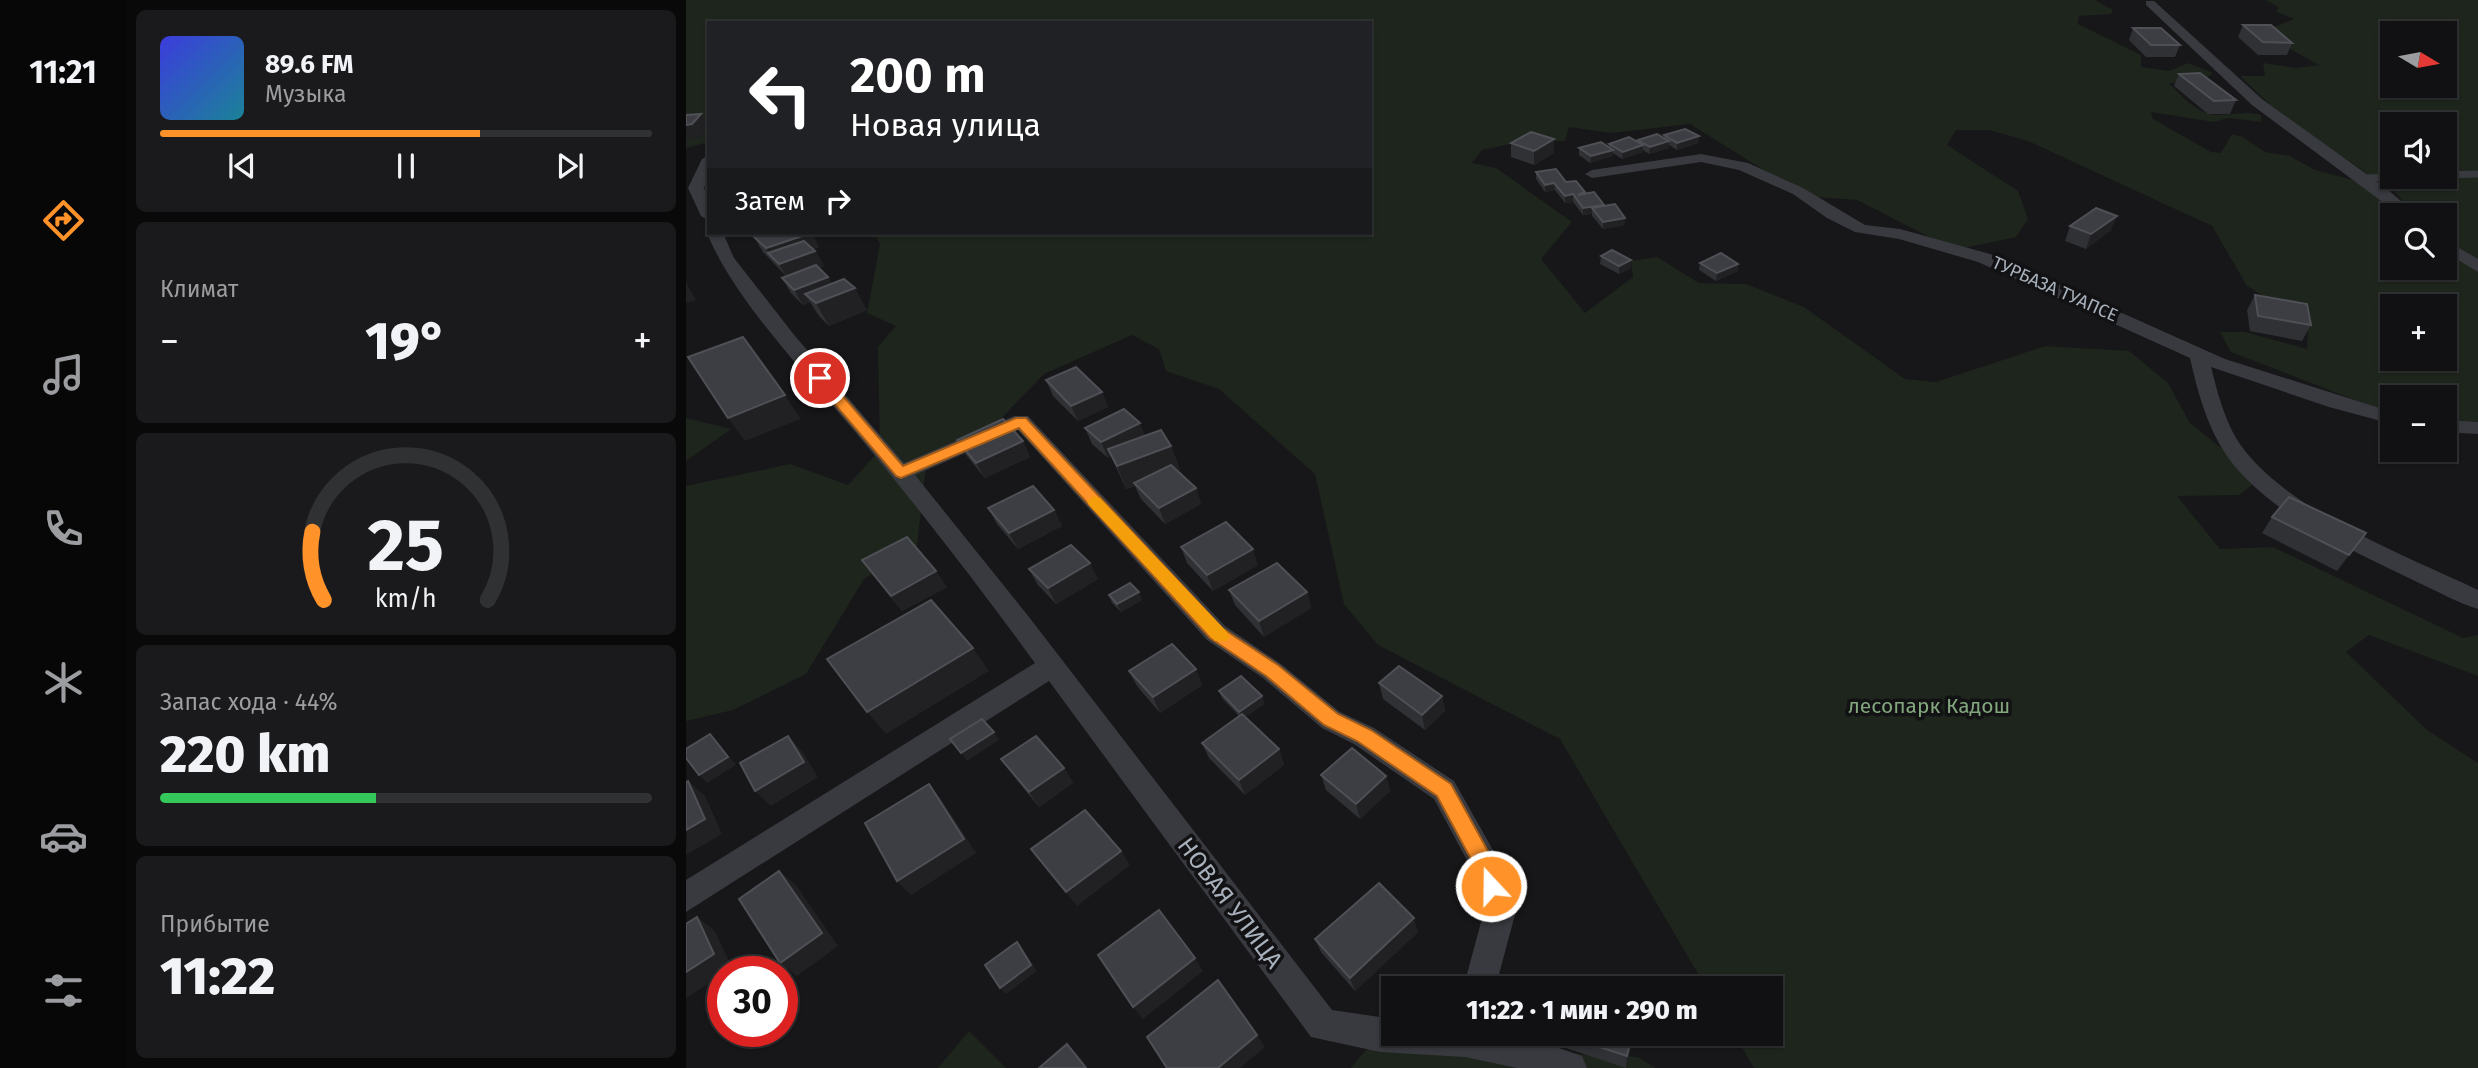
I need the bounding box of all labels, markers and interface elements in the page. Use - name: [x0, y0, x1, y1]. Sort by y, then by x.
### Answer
- north arrow: [2380, 21, 2457, 98]
- map controls: [2380, 21, 2457, 462]
- text: 200 m: [850, 46, 986, 105]
- text: 89.6 FM: [265, 49, 353, 80]
- icon: left: [735, 49, 826, 140]
- text: 11:21: [29, 53, 97, 91]
- text: Музыка: [265, 80, 346, 108]
- text: Новая улица: [850, 106, 1041, 144]
- button: sound: [2380, 112, 2457, 189]
- icon: previous: [223, 147, 261, 185]
- icon: pause: [387, 147, 425, 185]
- icon: next: [551, 147, 589, 185]
- icon: right: [819, 182, 857, 220]
- text: Затем: [735, 186, 805, 217]
- icon: directions: [39, 196, 88, 245]
- button: search: [2380, 203, 2457, 280]
- street label: ТУРБАЗА ТУАПСЕ: [1989, 251, 2121, 327]
- text: Климат: [160, 275, 238, 303]
- button: +: [2380, 294, 2457, 371]
- text: 19°: [365, 310, 447, 373]
- text: −: [160, 318, 179, 364]
- text: +: [633, 318, 652, 364]
- pin: [790, 348, 850, 408]
- icon: music: [39, 350, 88, 399]
- icon: arrive: [801, 359, 839, 397]
- button: −: [2380, 385, 2457, 462]
- text: 25: [368, 502, 444, 589]
- icon: phone: [39, 504, 88, 553]
- text: km/h: [375, 584, 437, 614]
- icon: climate: [39, 658, 88, 707]
- text: Запас хода · 44%: [160, 688, 337, 716]
- park label: лесопарк Кадош: [1848, 693, 2010, 719]
- text: 220 km: [160, 723, 330, 786]
- icon: car: [39, 812, 88, 861]
- street label: НОВАЯ УЛИЦА: [1172, 832, 1288, 974]
- position arrow: [1454, 849, 1528, 923]
- text: Прибытие: [160, 910, 270, 938]
- text: 11:22: [160, 945, 275, 1008]
- speed limit sign: 30: [707, 956, 798, 1047]
- icon: filters: [39, 966, 88, 1015]
- text: 11:22 · 1 мин · 290 m: [1466, 995, 1698, 1026]

